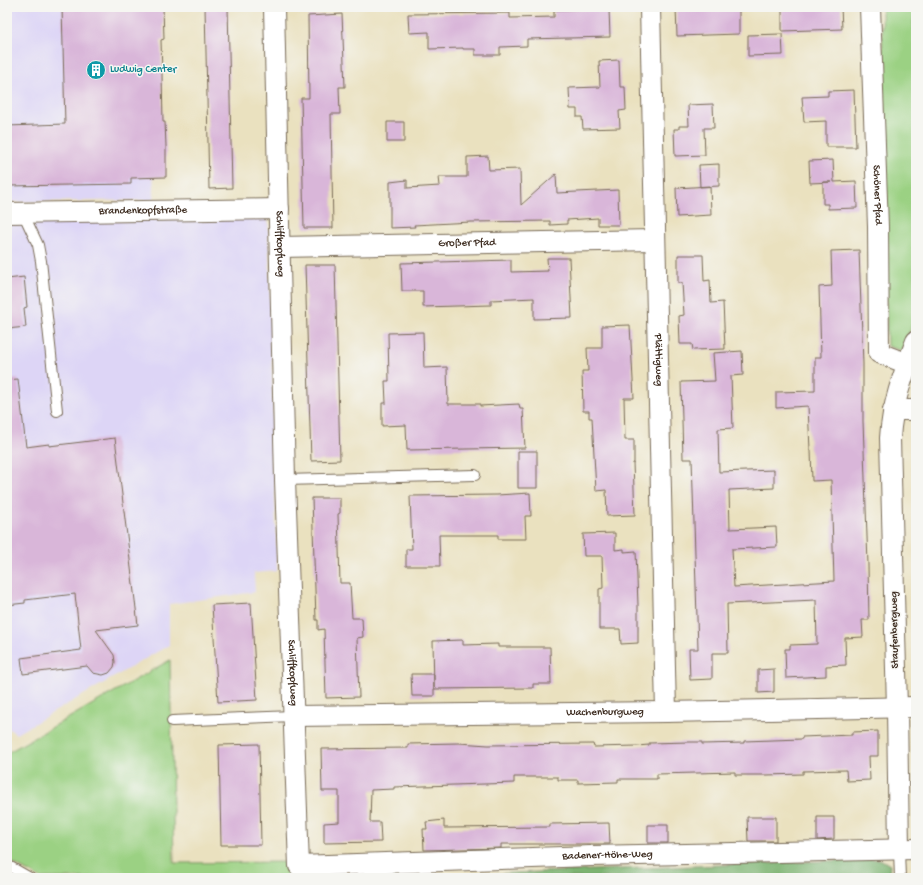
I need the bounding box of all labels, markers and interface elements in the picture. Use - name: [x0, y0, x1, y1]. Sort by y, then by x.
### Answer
- building icon: Ludwig Center: [85, 59, 107, 81]
- place label: Ludwig Center: [110, 64, 177, 76]
- street label: Schöner Pfad: [870, 165, 885, 227]
- street label: Brandenkopfstraße: [98, 204, 188, 218]
- street label: Schliffkopfweg: [273, 211, 287, 277]
- street label: Großer Pfad: [438, 236, 497, 250]
- street label: Plättigweg: [651, 332, 665, 386]
- street label: Staufenbergweg: [887, 591, 902, 669]
- street label: Schliffkopfweg: [285, 639, 300, 706]
- street label: Wachenburgweg: [566, 706, 644, 719]
- street label: Badener-Höhe-Weg: [561, 849, 653, 863]

